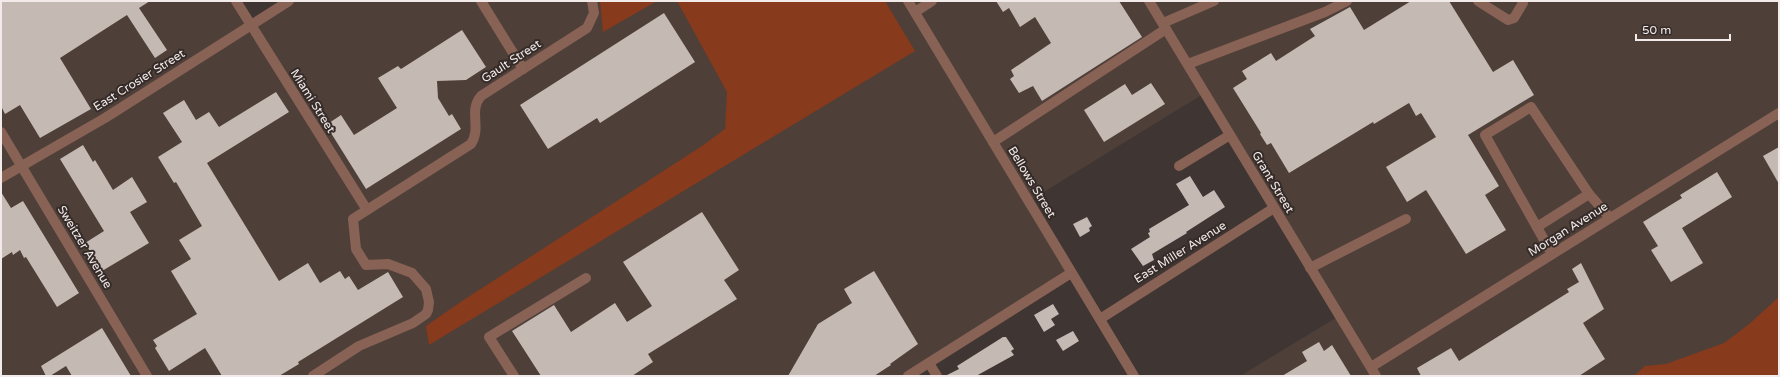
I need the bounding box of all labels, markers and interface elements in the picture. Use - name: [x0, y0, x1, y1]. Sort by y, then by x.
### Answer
- scale bar: [1636, 16, 1730, 42]
- text: 50 m: [1642, 23, 1671, 37]
- street label: Gault Street: [479, 36, 544, 85]
- street label: East Crosier Street: [91, 46, 188, 114]
- street label: Miami Street: [288, 66, 338, 136]
- street label: Bellows Street: [1005, 144, 1059, 221]
- street label: Grant Street: [1249, 149, 1297, 216]
- street label: Morgan Avenue: [1526, 199, 1610, 259]
- street label: Sweitzer Avenue: [55, 203, 115, 291]
- street label: East Miller Avenue: [1132, 218, 1229, 286]

